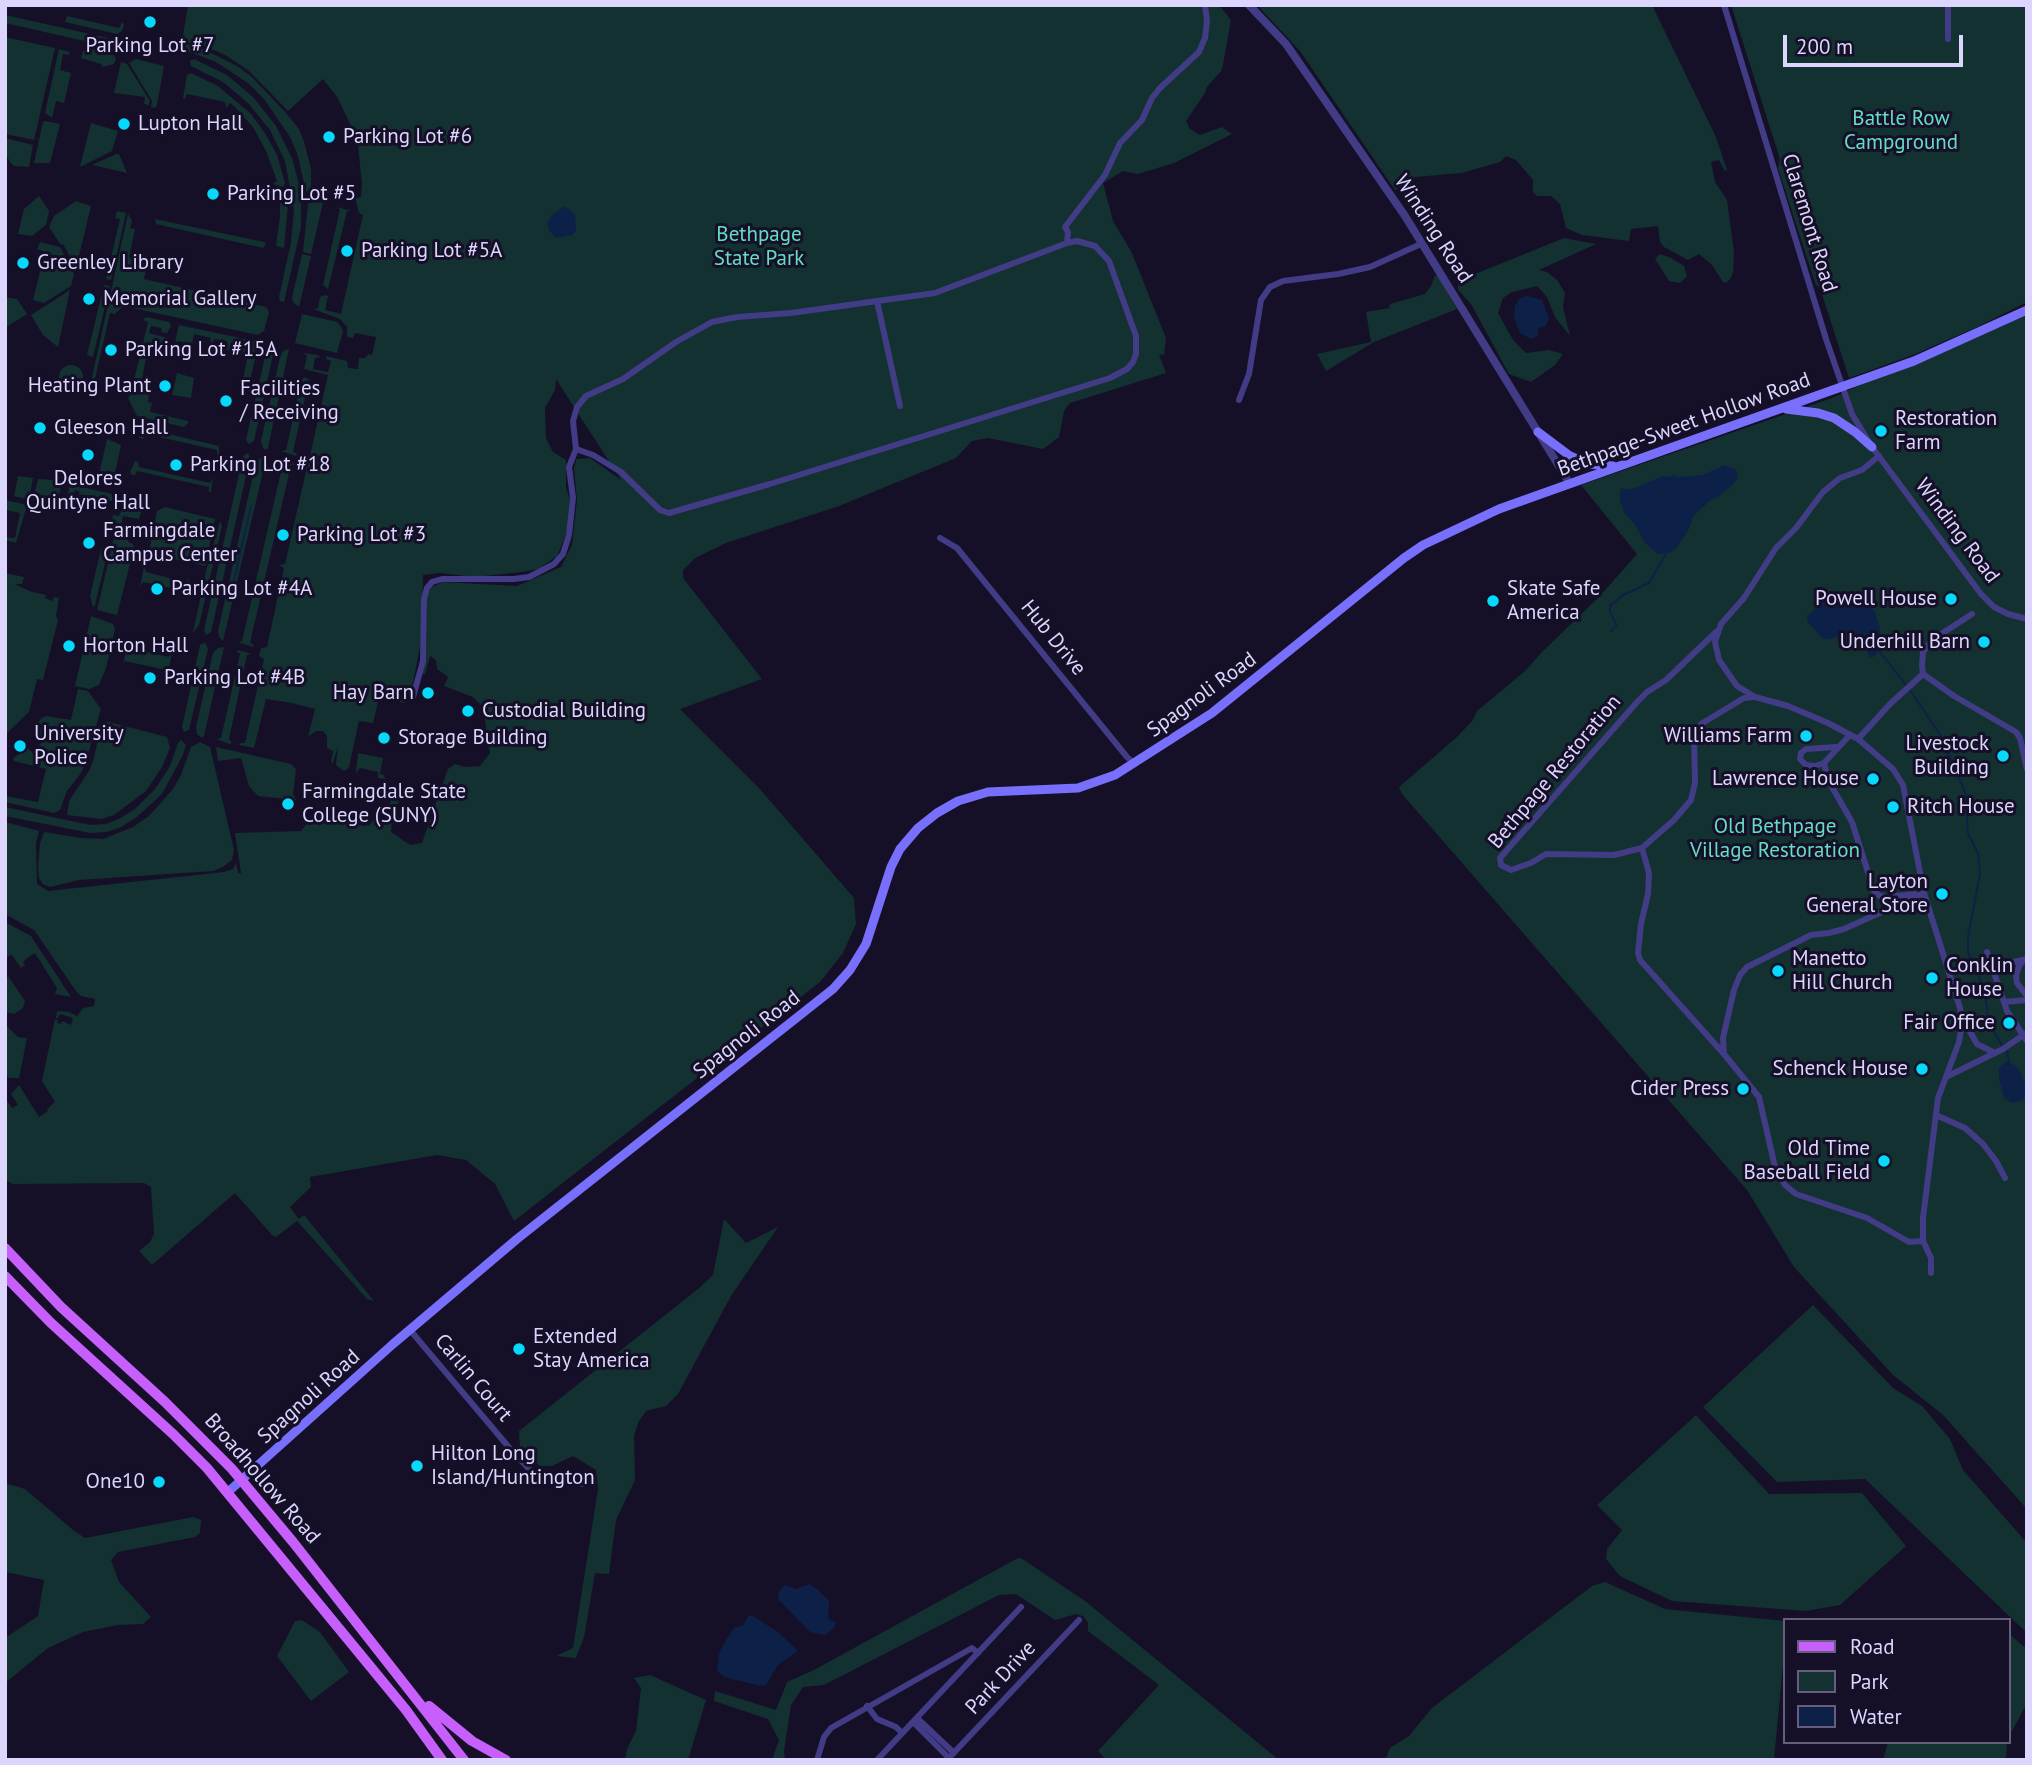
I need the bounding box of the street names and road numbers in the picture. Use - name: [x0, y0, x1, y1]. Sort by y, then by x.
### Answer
- street label: Claremont Road: [1776, 151, 1842, 295]
- street label: Winding Road: [1389, 170, 1477, 288]
- street label: Bethpage-Sweet Hollow Road: [1554, 367, 1814, 483]
- street label: Winding Road: [1910, 474, 2004, 588]
- street label: Hub Drive: [1015, 595, 1091, 681]
- street label: Spagnoli Road: [1143, 647, 1261, 743]
- street label: Bethpage Restoration: [1483, 690, 1627, 854]
- street label: Spagnoli Road: [689, 985, 805, 1085]
- street label: Carlin Court: [429, 1329, 517, 1427]
- street label: Spagnoli Road: [253, 1345, 365, 1449]
- street label: Broadhollow Road: [199, 1409, 325, 1549]
- street label: Park Drive: [961, 1636, 1041, 1720]

